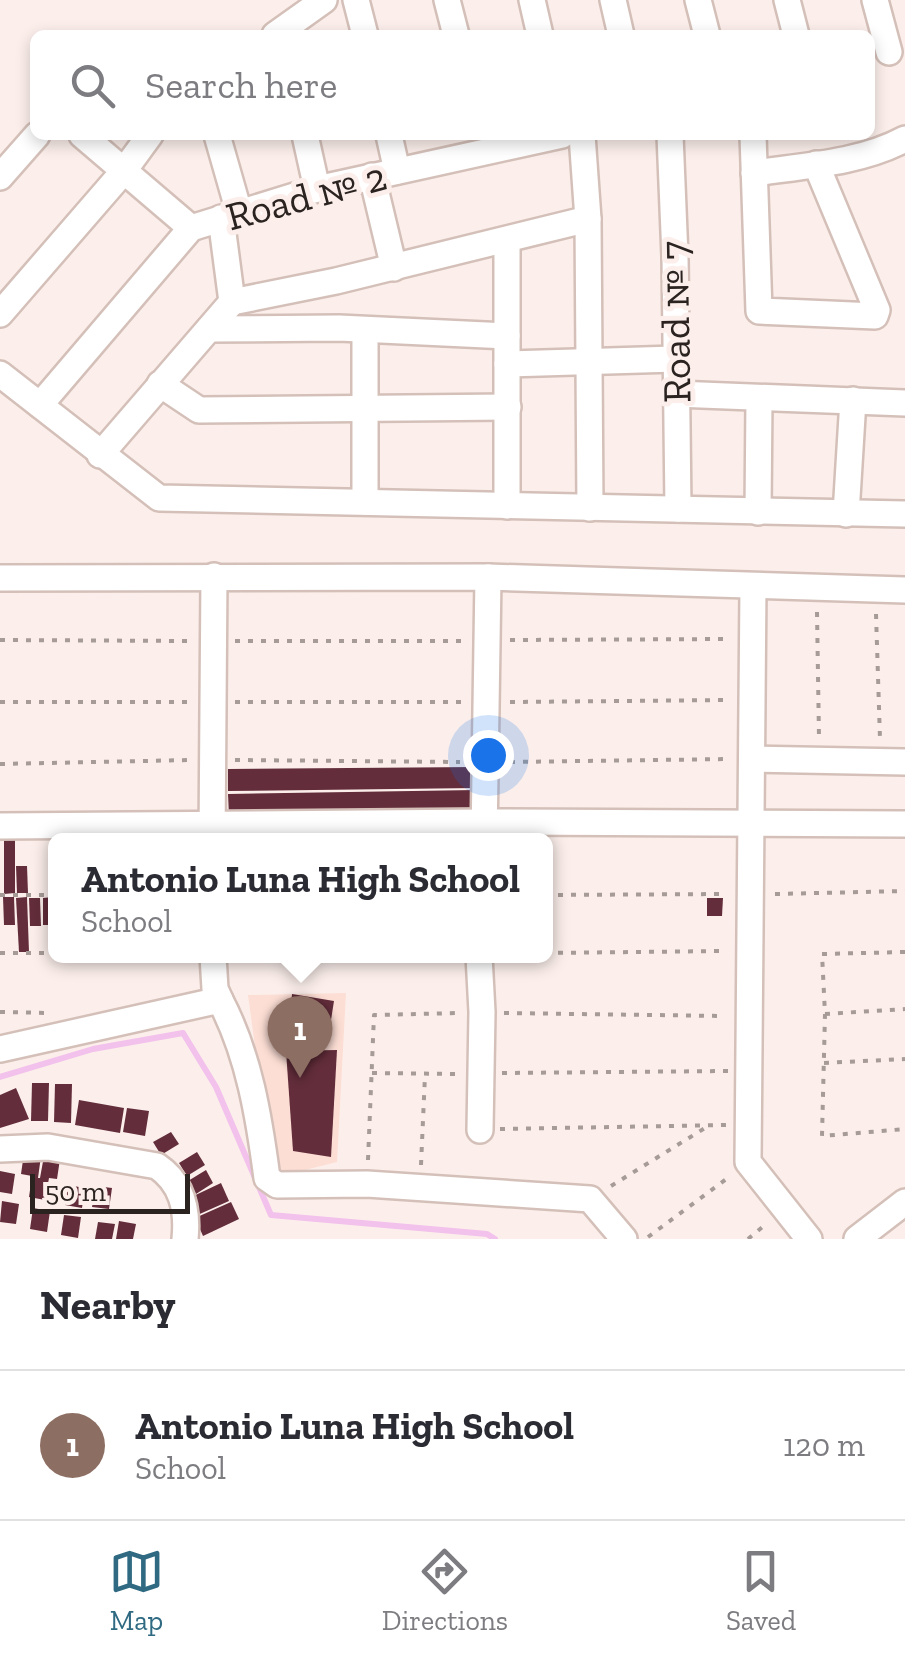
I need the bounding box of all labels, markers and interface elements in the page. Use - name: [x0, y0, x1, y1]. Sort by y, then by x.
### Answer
- search box: [30, 30, 875, 140]
- icon: search: [65, 58, 120, 113]
- text: Search here: [145, 62, 337, 108]
- street label: Road № 2: [221, 152, 391, 240]
- street label: Road № 7: [650, 240, 700, 404]
- your location: [463, 730, 514, 781]
- popup: [48, 833, 553, 963]
- text: Antonio Luna High School: [81, 856, 520, 902]
- text: School: [81, 902, 172, 940]
- pin: 1: [268, 996, 332, 1078]
- scale bar: [30, 1169, 190, 1214]
- text: 50 m: [45, 1175, 106, 1208]
- text: Nearby: [40, 1279, 176, 1330]
- text: Antonio Luna High School: [135, 1403, 574, 1449]
- text: 1: [66, 1426, 79, 1464]
- text: 120 m: [783, 1426, 865, 1464]
- text: School: [135, 1449, 226, 1487]
- tab: Map: [109, 1544, 164, 1637]
- tab: Directions: [382, 1544, 508, 1637]
- tab: Saved: [726, 1544, 796, 1637]

